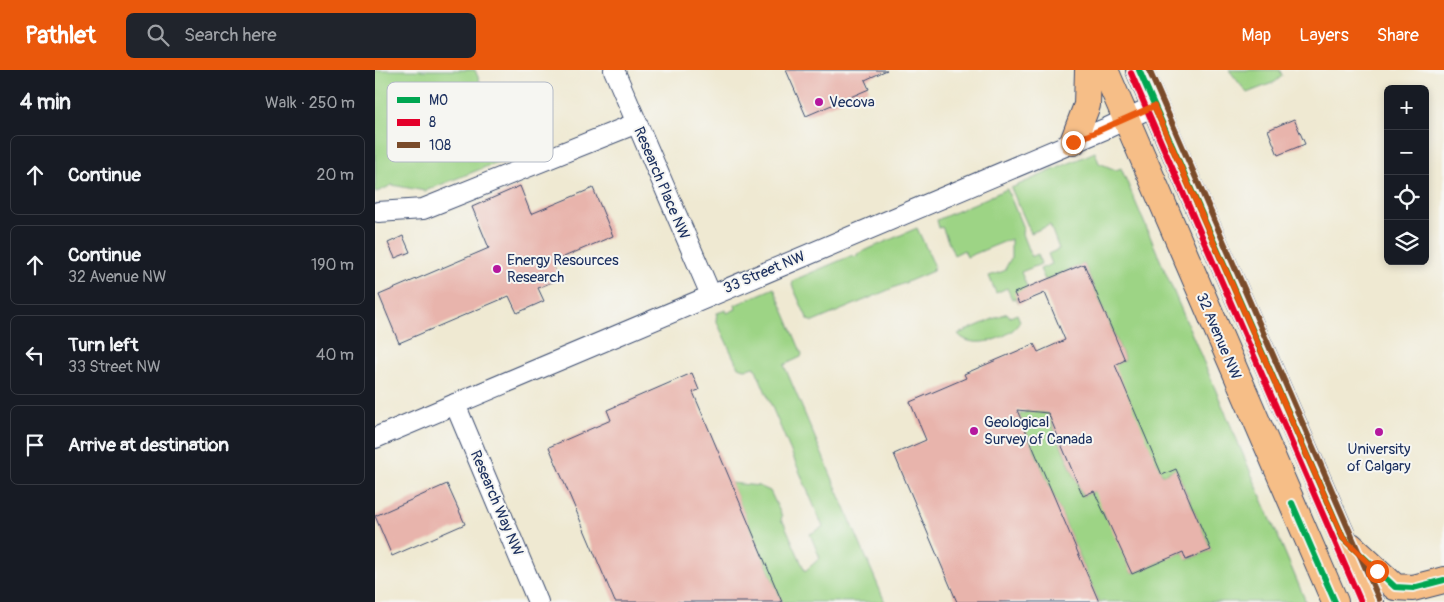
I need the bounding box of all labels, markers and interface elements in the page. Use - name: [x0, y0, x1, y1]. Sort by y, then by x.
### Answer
- search box: [126, 13, 476, 58]
- text: Pathlet: [25, 21, 96, 50]
- icon: search: [144, 21, 172, 49]
- text: Search here: [184, 23, 277, 47]
- text: Map: [1242, 24, 1271, 47]
- text: Layers: [1299, 24, 1349, 47]
- text: Share: [1377, 24, 1419, 47]
- legend: [387, 82, 553, 162]
- map controls: [1384, 85, 1429, 265]
- button: +: [1384, 85, 1429, 130]
- text: 4 min: [20, 89, 71, 116]
- text: MO: [429, 92, 448, 109]
- text: Walk · 250 m: [265, 93, 355, 113]
- place label: Vecova: [829, 93, 875, 112]
- marker: Vecova: [813, 96, 825, 108]
- text: 8: [429, 114, 436, 131]
- street label: Research Place NW: [629, 124, 694, 243]
- button: −: [1384, 130, 1429, 175]
- route end: [1062, 131, 1085, 154]
- text: 108: [429, 137, 451, 154]
- icon: ahead: [21, 161, 49, 189]
- text: Continue: [68, 163, 141, 187]
- text: 20 m: [316, 165, 354, 185]
- button: locate: [1384, 175, 1429, 220]
- button: layers: [1384, 220, 1429, 265]
- text: Continue: [68, 243, 141, 267]
- street label: 33 Street NW: [720, 247, 808, 298]
- icon: ahead: [21, 251, 49, 279]
- place label: Energy Resources Research: [507, 251, 619, 287]
- text: 190 m: [311, 255, 354, 275]
- marker: Energy Resources Research: [491, 263, 503, 275]
- text: 32 Avenue NW: [68, 267, 166, 287]
- street label: 32 Avenue NW: [1192, 290, 1245, 383]
- text: Turn left: [68, 333, 138, 357]
- icon: left: [21, 341, 49, 369]
- text: 40 m: [316, 345, 354, 365]
- text: 33 Street NW: [68, 357, 161, 377]
- place label: Geological Survey of Canada: [984, 413, 1092, 449]
- marker: Geological Survey of Canada: [968, 425, 980, 437]
- marker: University of Calgary: [1373, 426, 1385, 438]
- icon: arrive: [21, 431, 49, 459]
- text: Arrive at destination: [68, 433, 229, 457]
- place label: University of Calgary: [1347, 440, 1411, 476]
- street label: Research Way NW: [466, 448, 527, 559]
- route start: [1366, 560, 1389, 583]

